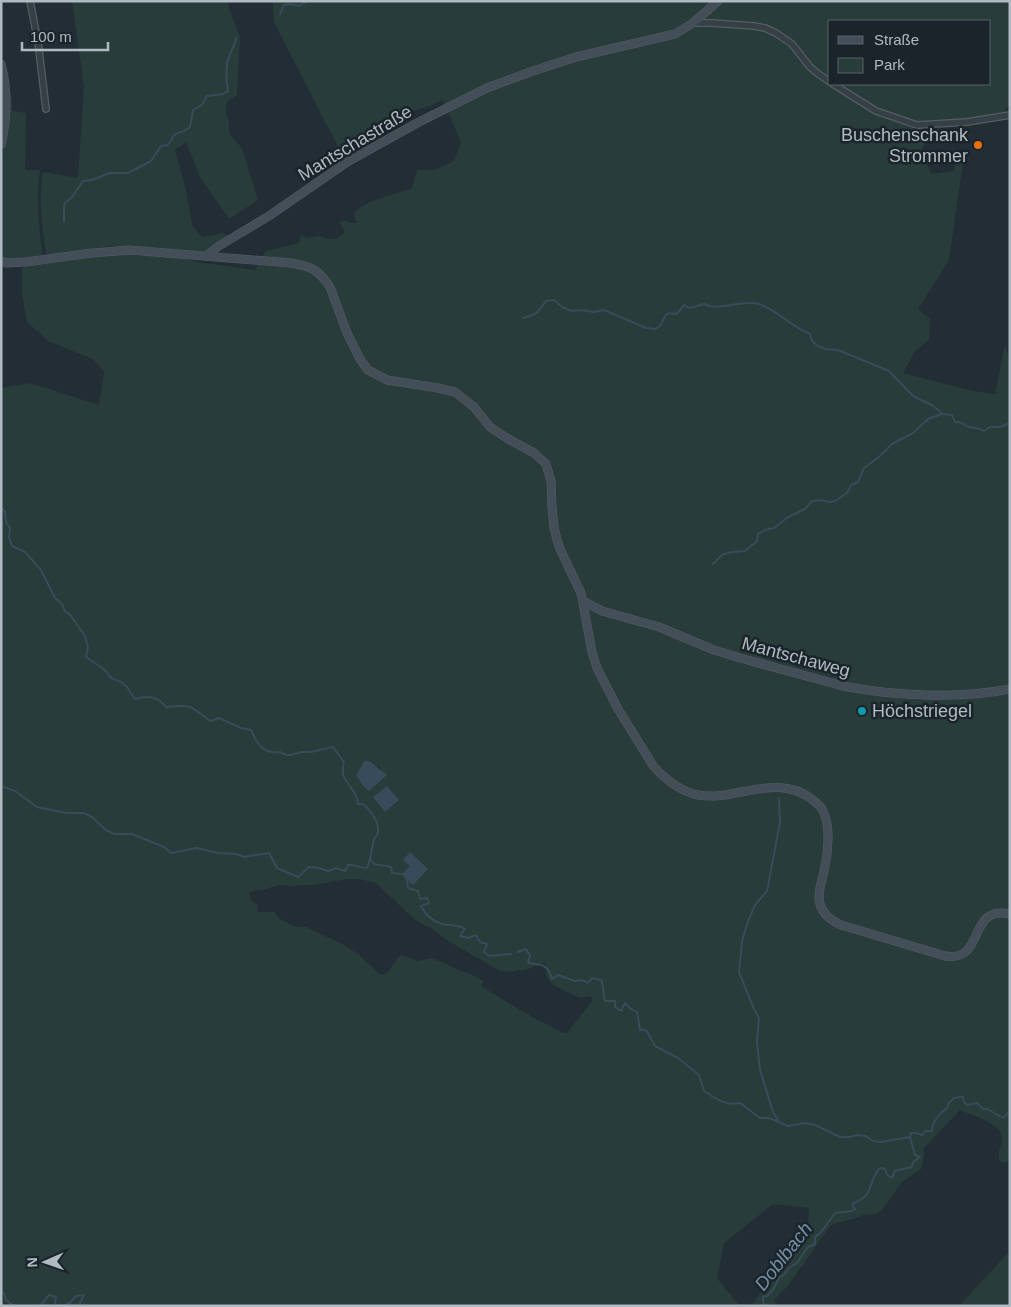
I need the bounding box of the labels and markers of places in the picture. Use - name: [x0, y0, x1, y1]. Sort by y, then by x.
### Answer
- place label: Buschenschank Strommer: [841, 125, 969, 166]
- marker: Buschenschank Strommer: [972, 139, 984, 151]
- place label: Höchstriegel: [872, 701, 972, 721]
- marker: Höchstriegel: [856, 705, 868, 717]

